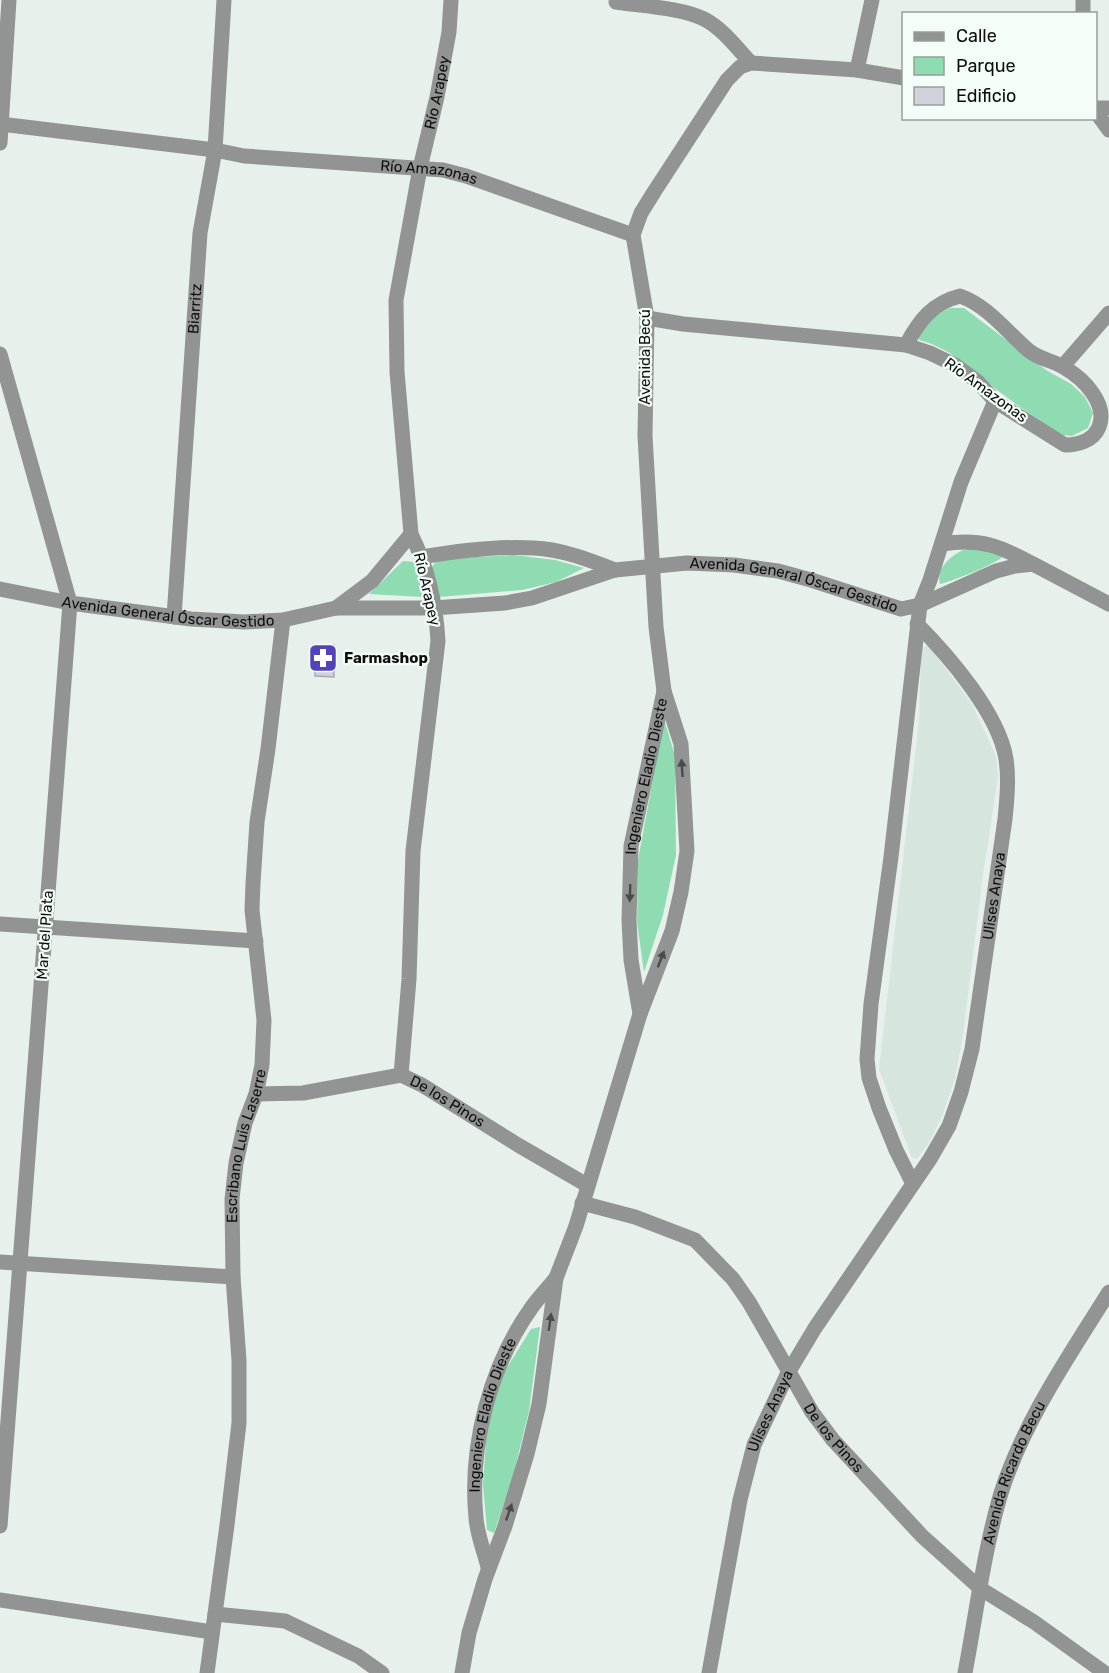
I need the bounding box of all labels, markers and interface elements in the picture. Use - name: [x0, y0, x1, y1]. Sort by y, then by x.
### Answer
- legend: [902, 12, 1097, 120]
- text: Calle: [956, 25, 997, 47]
- street label: Río Arapey: [421, 54, 453, 131]
- text: Parque: [956, 55, 1016, 77]
- text: Edificio: [956, 85, 1016, 107]
- street label: Río Amazonas: [380, 157, 480, 188]
- street label: Biarritz: [184, 283, 206, 335]
- street label: Avenida Becú: [636, 309, 654, 405]
- street label: Río Amazonas: [941, 354, 1031, 426]
- street label: Río Arapey: [410, 551, 444, 627]
- street label: Avenida General Óscar Gestido: [689, 554, 900, 616]
- street label: Avenida General Óscar Gestido: [60, 593, 275, 631]
- pharmacy icon: Farmashop: [307, 642, 339, 674]
- place label: Farmashop: [344, 649, 428, 667]
- street label: Ingeniero Eladio Dieste: [622, 696, 671, 855]
- one-way arrow: [678, 758, 687, 777]
- street label: Ulises Anaya: [979, 851, 1009, 941]
- one-way arrow: [625, 884, 635, 903]
- street label: Mar del Plata: [33, 890, 57, 980]
- one-way arrow: [657, 950, 666, 968]
- street label: Escribano Luis Laserre: [223, 1067, 270, 1223]
- street label: De los Pinos: [407, 1072, 488, 1131]
- one-way arrow: [545, 1312, 555, 1331]
- street label: Ingeniero Eladio Dieste: [466, 1335, 520, 1492]
- street label: Ulises Anaya: [744, 1367, 797, 1454]
- street label: Avenida Ricardo Becu: [979, 1398, 1049, 1546]
- street label: De los Pinos: [800, 1400, 868, 1476]
- one-way arrow: [505, 1503, 515, 1521]

